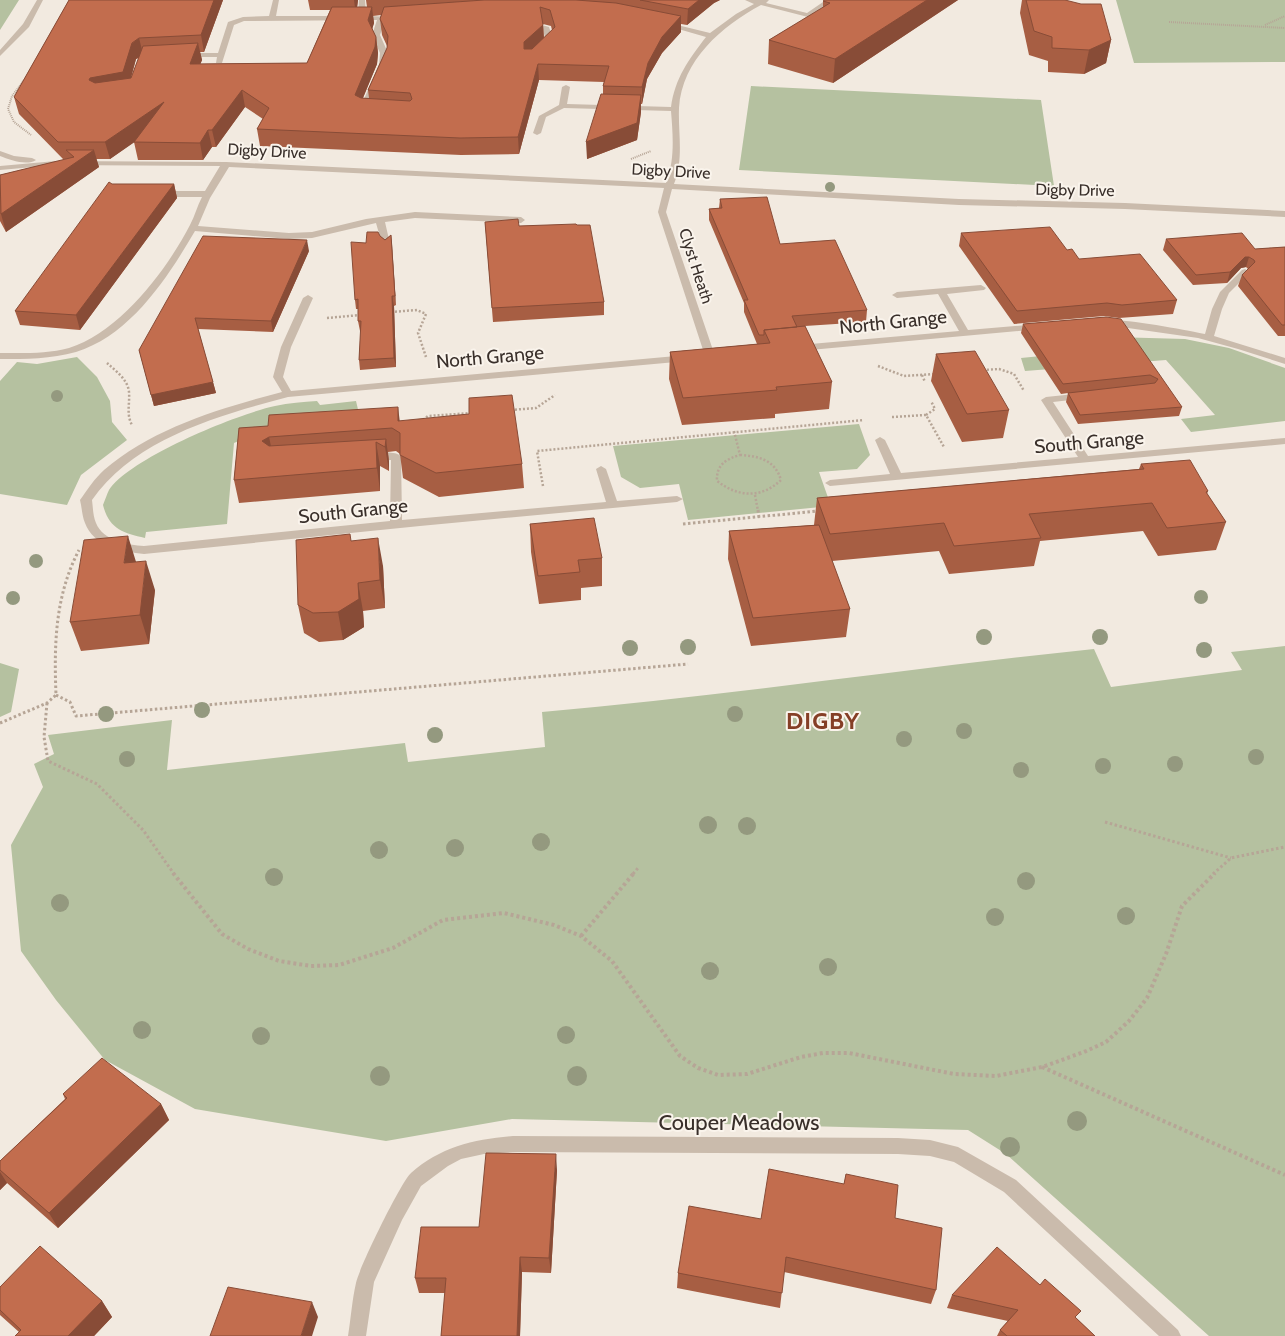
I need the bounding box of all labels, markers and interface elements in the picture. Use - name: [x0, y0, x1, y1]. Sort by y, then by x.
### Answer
- street label: Digby Drive: [227, 139, 307, 163]
- street label: Digby Drive: [631, 159, 711, 183]
- street label: Digby Drive: [1035, 180, 1115, 200]
- street label: Clyst Heath: [675, 226, 717, 306]
- street label: North Grange: [838, 305, 948, 339]
- street label: North Grange: [435, 341, 545, 373]
- street label: South Grange: [1033, 426, 1145, 458]
- street label: South Grange: [297, 494, 409, 528]
- district label: DIGBY: [786, 706, 860, 735]
- street label: Couper Meadows: [659, 1109, 819, 1136]

